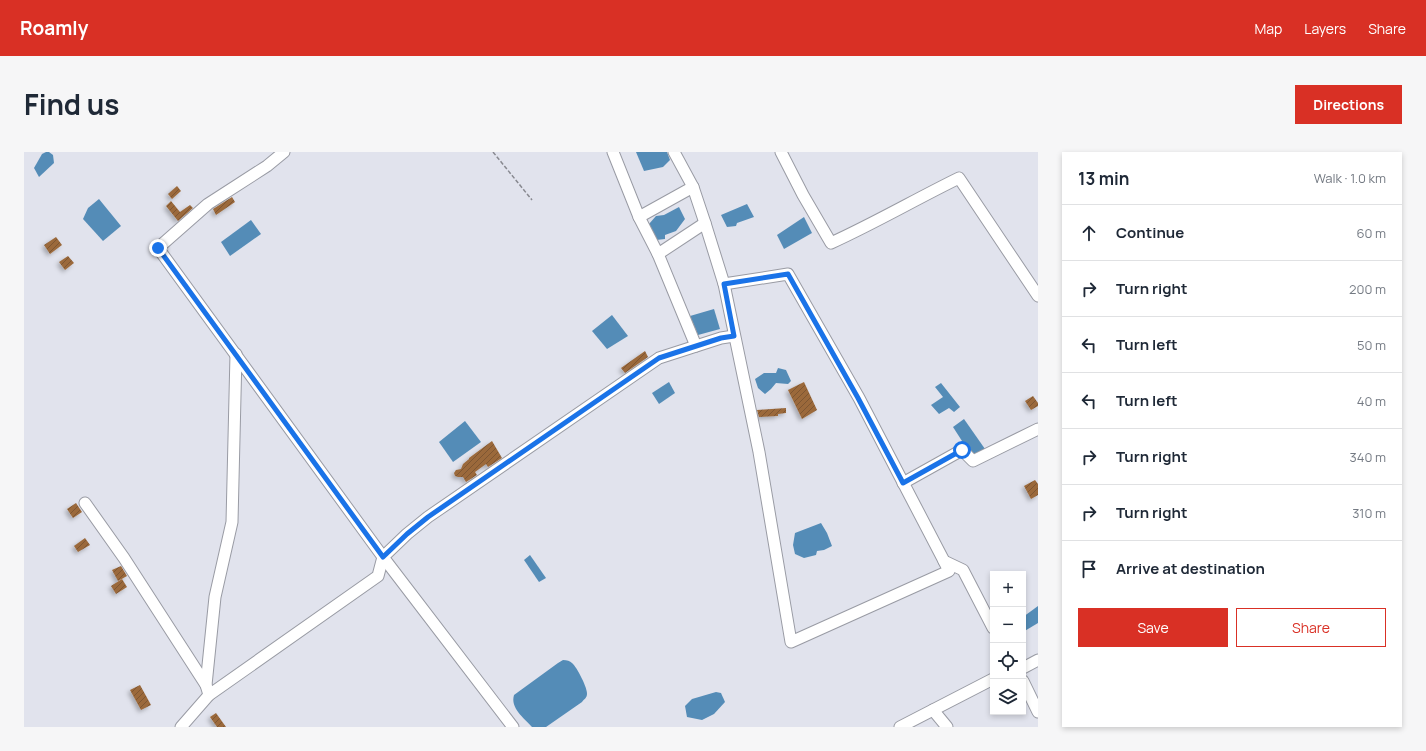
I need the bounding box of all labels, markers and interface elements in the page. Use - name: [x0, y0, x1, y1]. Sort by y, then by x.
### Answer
- text: Roamly: [20, 15, 88, 41]
- text: Map: [1254, 19, 1282, 38]
- text: Layers: [1304, 19, 1346, 38]
- text: Share: [1368, 19, 1406, 38]
- text: Find us: [24, 85, 119, 123]
- button: Directions: [1295, 85, 1402, 124]
- text: 13 min: [1078, 167, 1129, 190]
- text: Walk · 1.0 km: [1314, 169, 1386, 187]
- icon: ahead: [1078, 222, 1100, 244]
- text: Continue: [1116, 222, 1184, 243]
- text: 60 m: [1356, 224, 1386, 242]
- route end: [149, 239, 167, 257]
- icon: right: [1078, 278, 1100, 300]
- text: Turn right: [1116, 278, 1187, 299]
- text: 200 m: [1349, 280, 1386, 298]
- icon: left: [1078, 334, 1100, 356]
- text: Turn left: [1116, 334, 1178, 355]
- text: 50 m: [1357, 336, 1386, 354]
- icon: left: [1078, 390, 1100, 412]
- text: Turn left: [1116, 390, 1178, 411]
- text: 40 m: [1357, 392, 1386, 410]
- route start: [953, 441, 971, 459]
- icon: right: [1078, 446, 1100, 468]
- text: Turn right: [1116, 446, 1187, 467]
- text: 340 m: [1350, 448, 1386, 466]
- icon: right: [1078, 502, 1100, 524]
- text: Turn right: [1116, 502, 1187, 523]
- text: 310 m: [1352, 504, 1386, 522]
- icon: arrive: [1078, 558, 1100, 580]
- text: Arrive at destination: [1116, 558, 1265, 579]
- map controls: [990, 571, 1026, 715]
- button: +: [990, 571, 1026, 607]
- button: −: [990, 607, 1026, 643]
- button: Save: [1078, 608, 1228, 647]
- button: Share: [1236, 608, 1386, 647]
- button: locate: [990, 643, 1026, 679]
- button: layers: [990, 679, 1026, 715]

